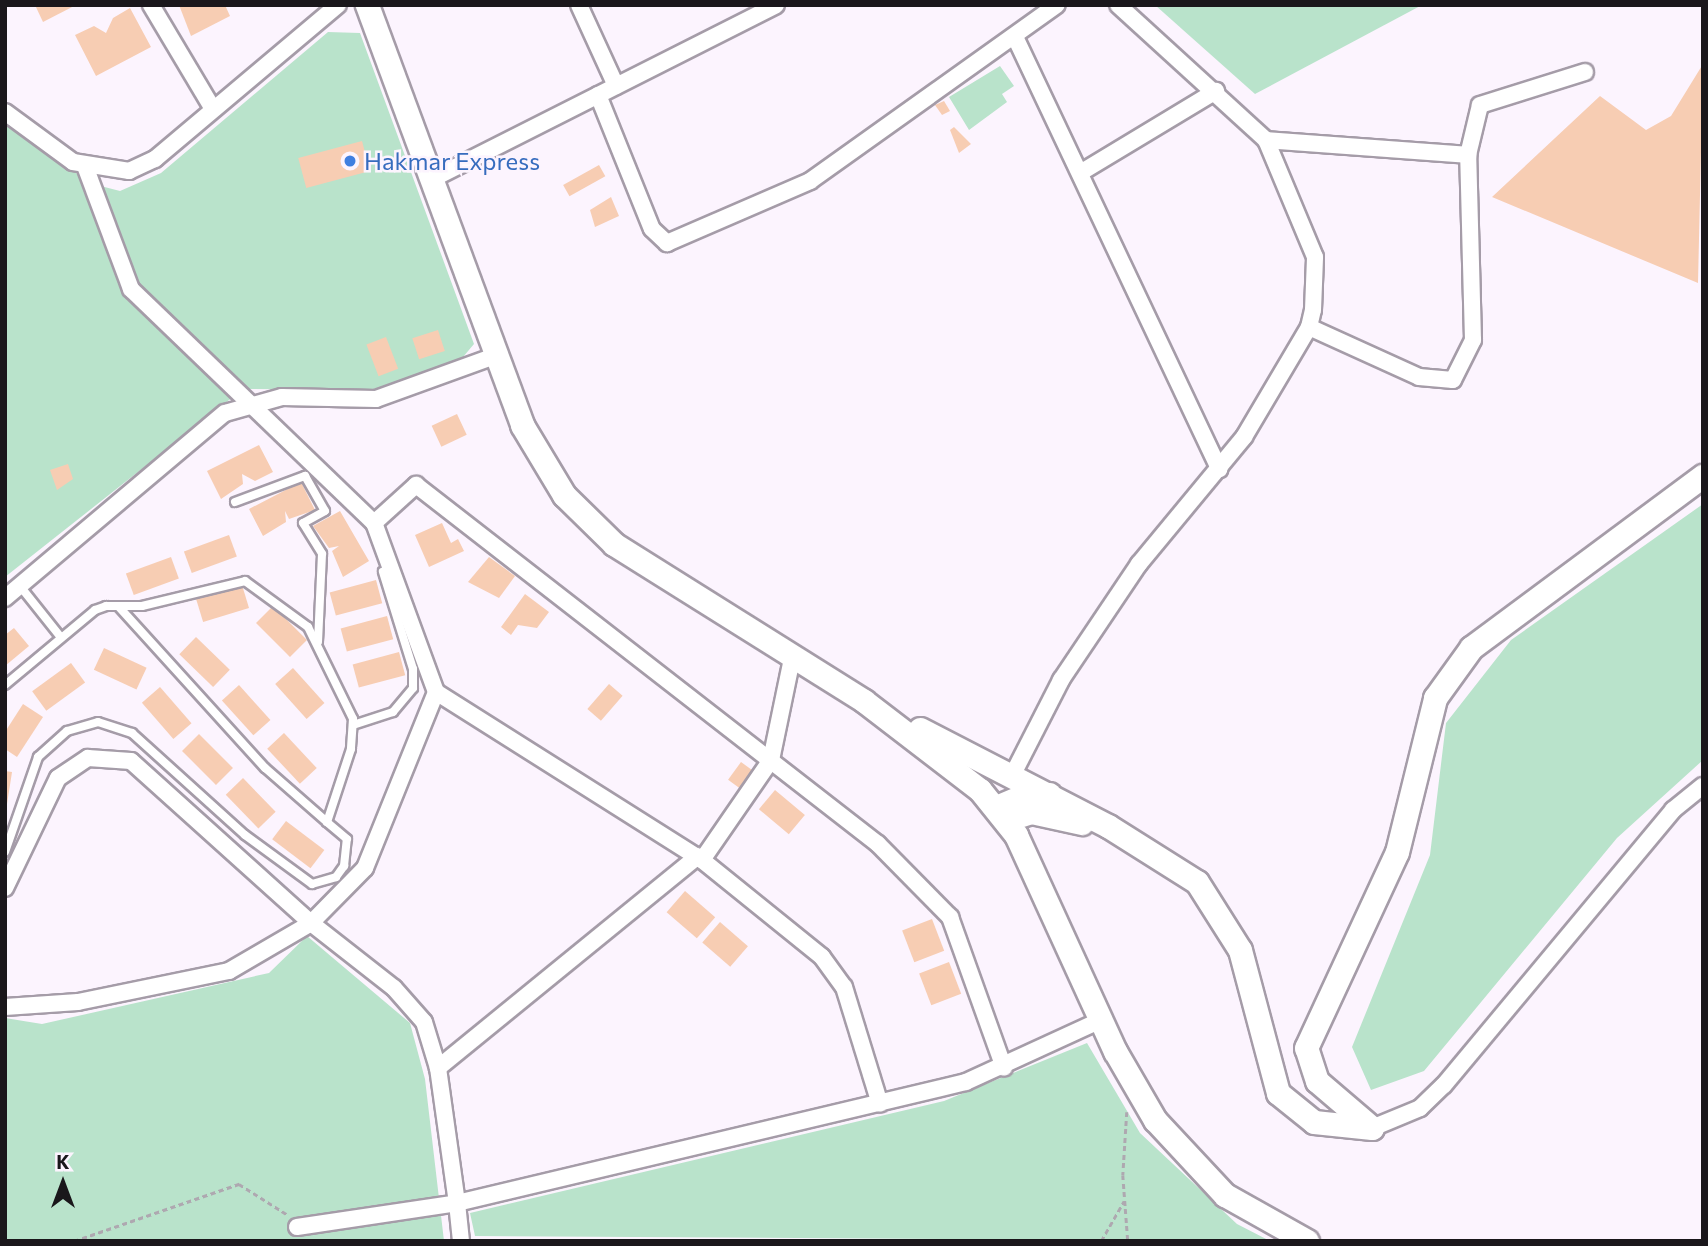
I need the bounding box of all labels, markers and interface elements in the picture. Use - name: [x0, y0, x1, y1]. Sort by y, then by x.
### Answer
- place label: Hakmar Express: [364, 147, 540, 175]
- marker: Hakmar Express: [342, 153, 358, 169]
- north arrow: [28, 1148, 98, 1218]
- text: K: [56, 1150, 70, 1173]

